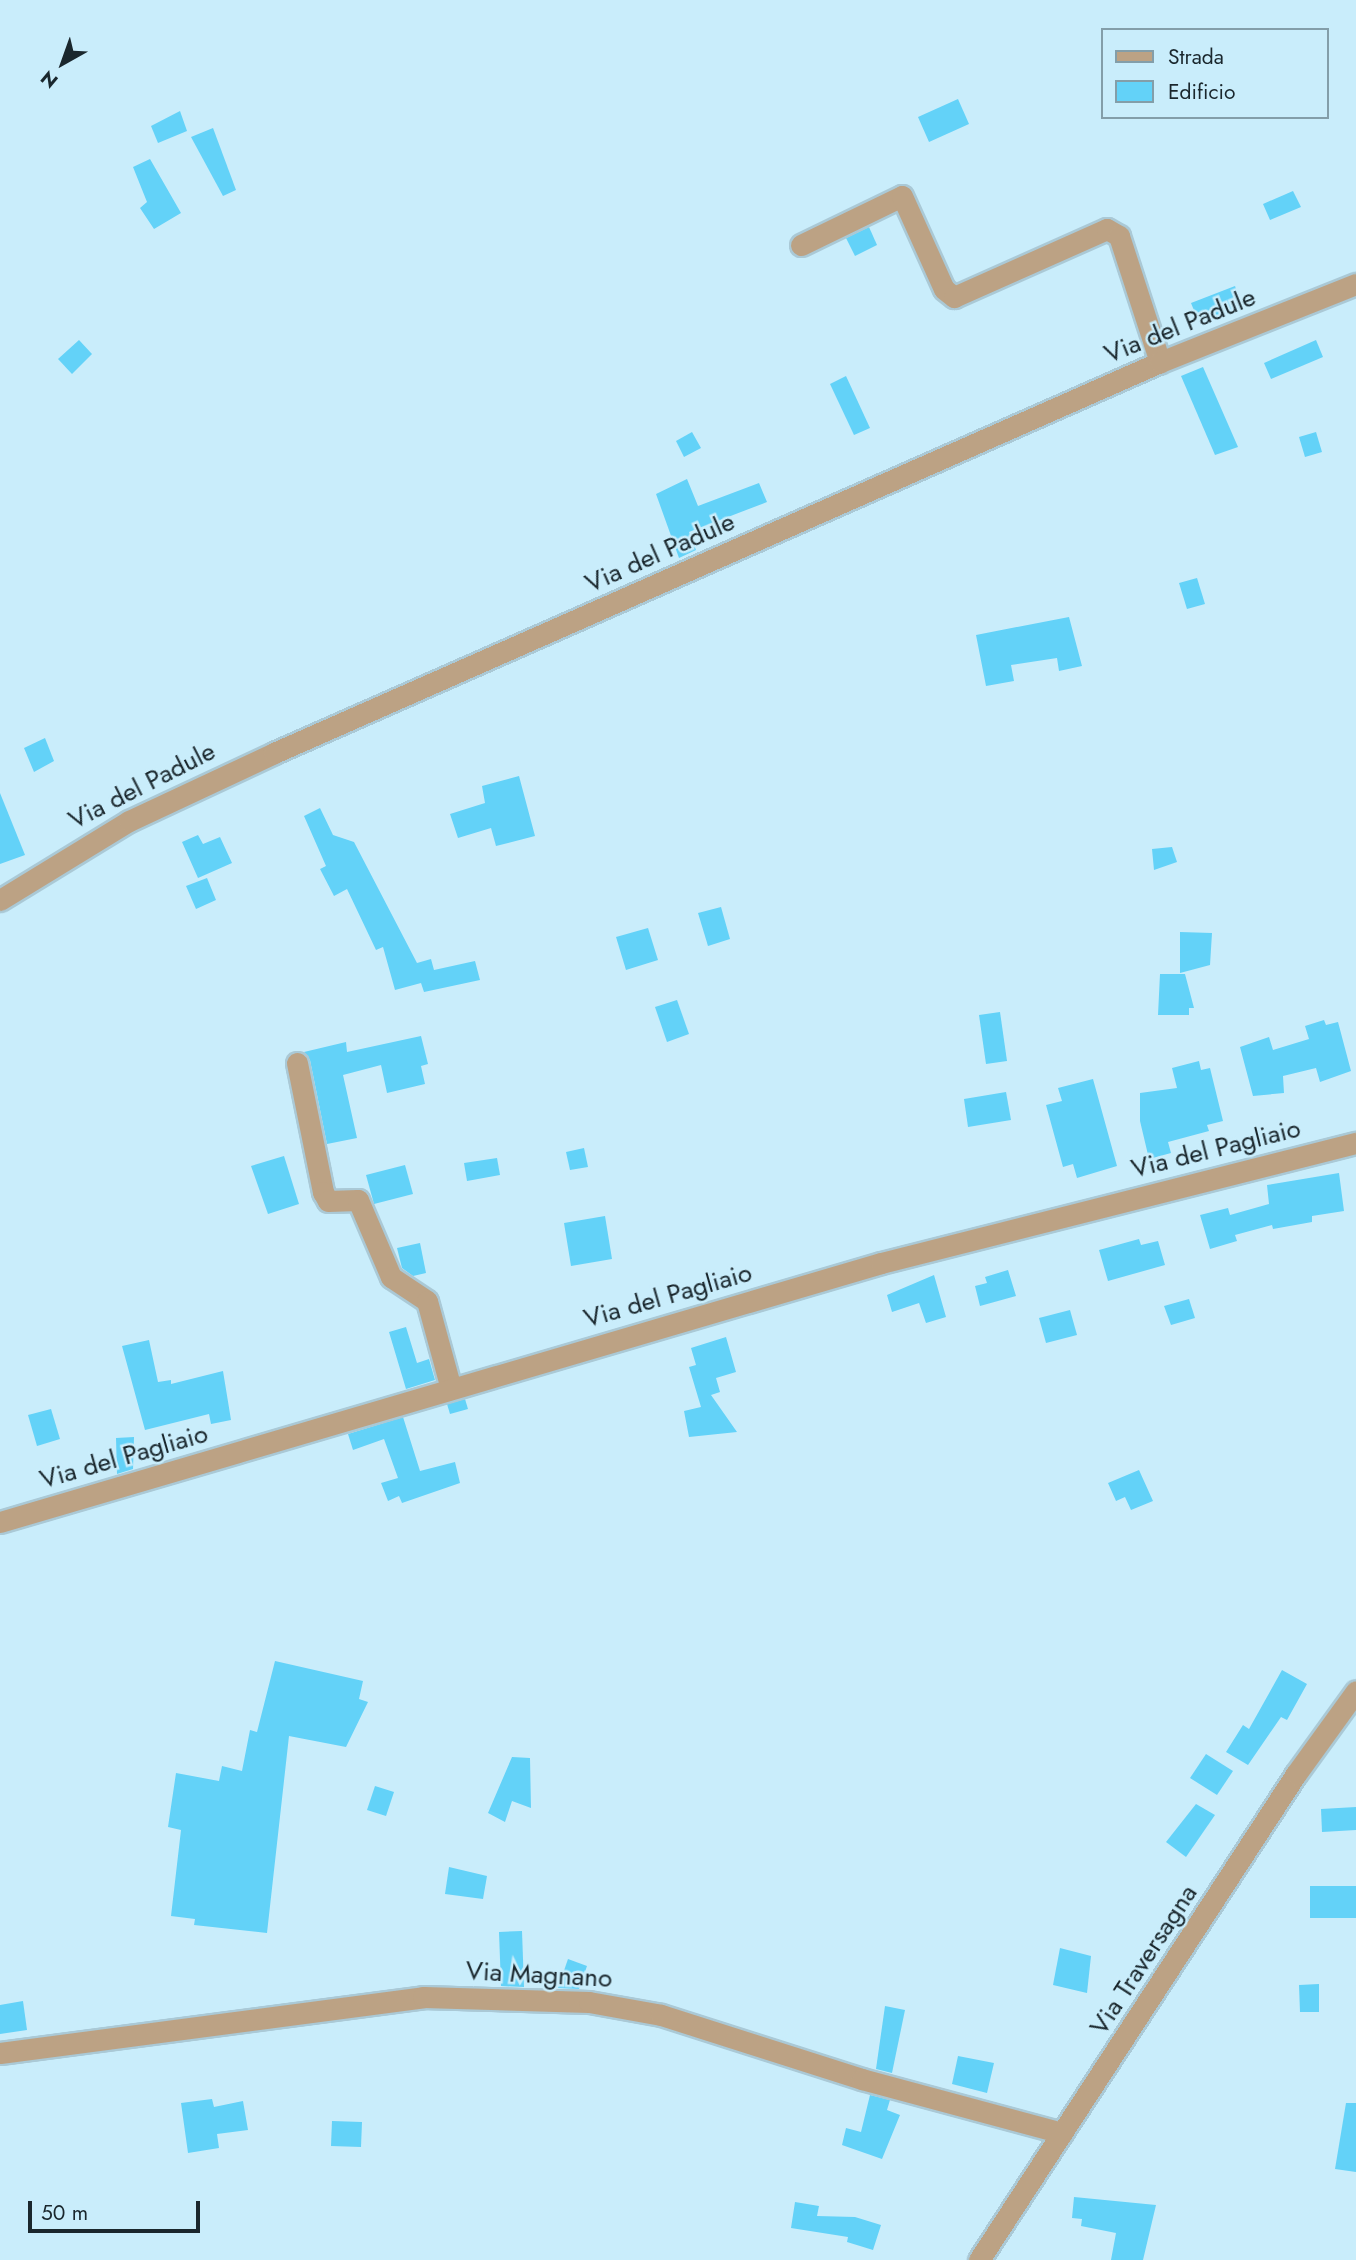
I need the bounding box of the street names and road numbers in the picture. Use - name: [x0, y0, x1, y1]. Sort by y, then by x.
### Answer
- street label: Via del Padule: [1100, 282, 1260, 370]
- street label: Via del Padule: [581, 506, 739, 600]
- street label: Via del Padule: [64, 736, 220, 836]
- street label: Via del Pagliaio: [1128, 1113, 1304, 1185]
- street label: Via del Pagliaio: [580, 1257, 756, 1335]
- street label: Via del Pagliaio: [36, 1418, 212, 1496]
- street label: Via Traversagna: [1084, 1879, 1204, 2041]
- street label: Via Magnano: [465, 1956, 613, 1994]

